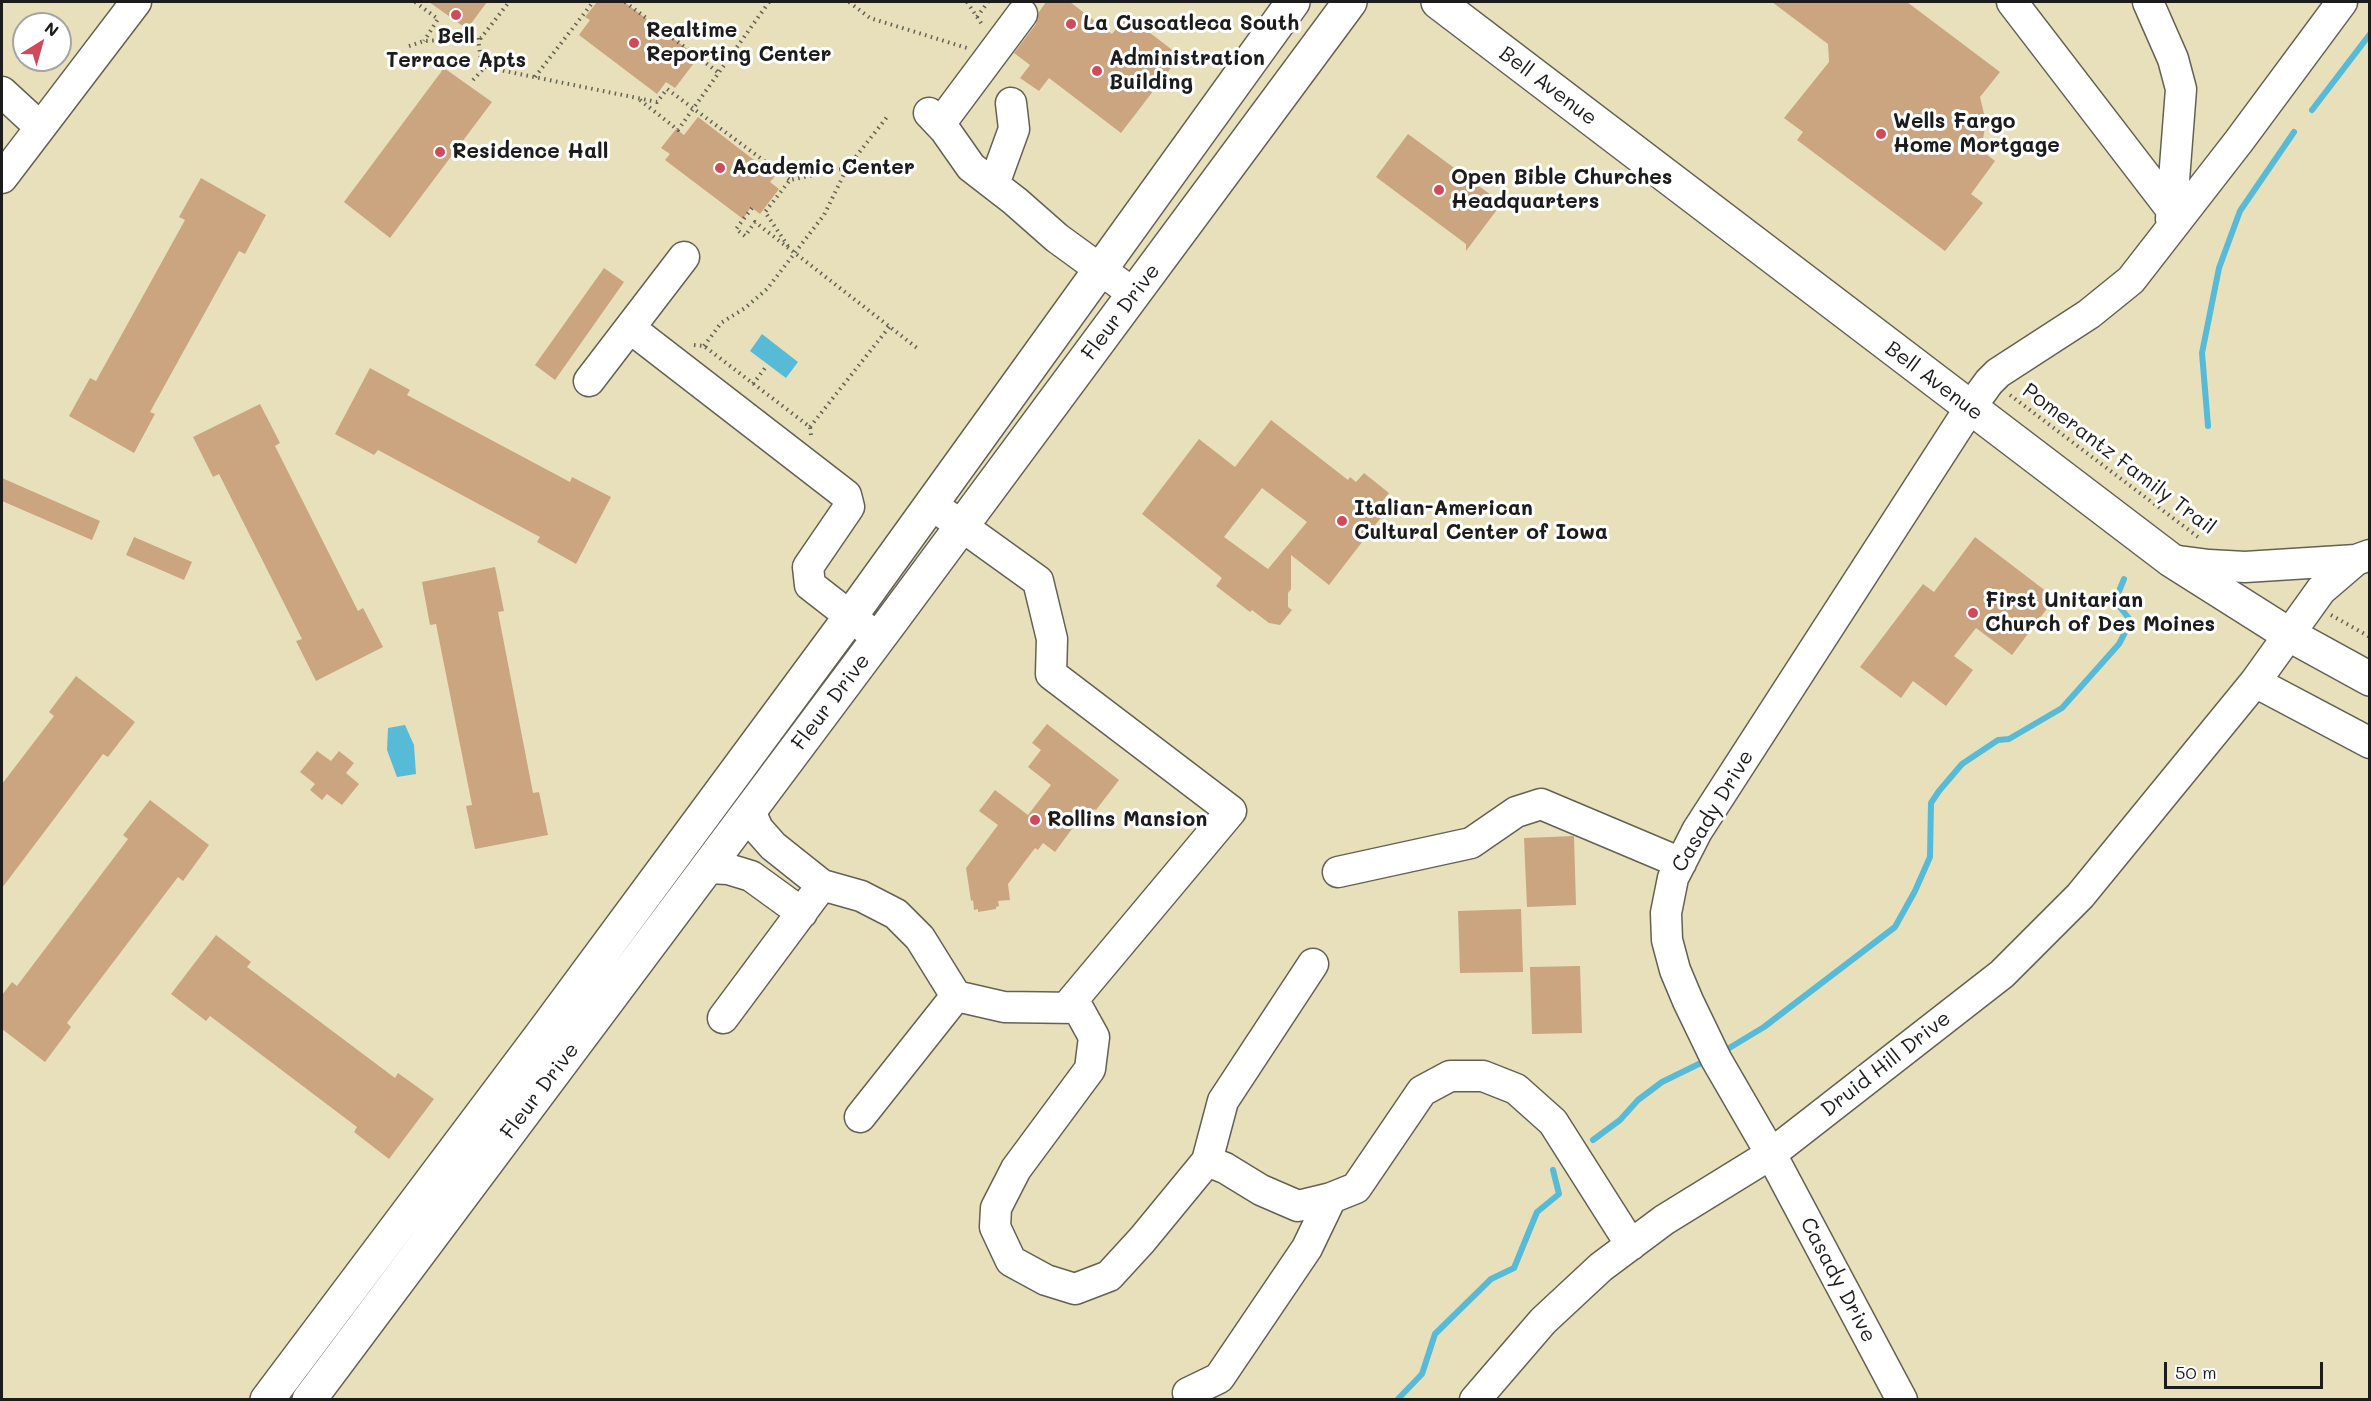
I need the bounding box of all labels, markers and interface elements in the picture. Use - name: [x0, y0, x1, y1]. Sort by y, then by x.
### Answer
- marker: Bell Terrace Apts: [449, 8, 463, 22]
- place label: La Cuscatleca South: [1083, 11, 1299, 37]
- north arrow: [12, 12, 72, 72]
- text: N: [41, 17, 63, 41]
- marker: La Cuscatleca South: [1064, 17, 1078, 31]
- place label: Realtime Reporting Center: [646, 18, 831, 68]
- place label: Bell Terrace Apts: [386, 24, 526, 74]
- marker: Realtime Reporting Center: [627, 36, 641, 50]
- street label: Bell Avenue: [1494, 41, 1602, 131]
- place label: Administration Building: [1109, 46, 1265, 96]
- marker: Administration Building: [1090, 64, 1104, 78]
- place label: Wells Fargo Home Mortgage: [1893, 109, 2060, 159]
- marker: Wells Fargo Home Mortgage: [1874, 127, 1888, 141]
- place label: Residence Hall: [452, 139, 608, 165]
- marker: Residence Hall: [433, 145, 447, 159]
- place label: Academic Center: [732, 155, 915, 181]
- marker: Academic Center: [713, 161, 727, 175]
- place label: Open Bible Churches Headquarters: [1451, 165, 1672, 215]
- marker: Open Bible Churches Headquarters: [1432, 183, 1446, 197]
- street label: Fleur Drive: [1077, 259, 1165, 365]
- street label: Bell Avenue: [1880, 336, 1988, 426]
- street label: Pomerantz Family Trail: [2017, 378, 2221, 540]
- place label: Italian-American Cultural Center of Iowa: [1354, 496, 1608, 546]
- marker: Italian-American Cultural Center of Iowa: [1335, 514, 1349, 528]
- place label: First Unitarian Church of Des Moines: [1985, 588, 2215, 638]
- marker: First Unitarian Church of Des Moines: [1966, 606, 1980, 620]
- street label: Fleur Drive: [787, 649, 875, 755]
- street label: Casady Drive: [1667, 745, 1759, 877]
- place label: Rollins Mansion: [1047, 807, 1207, 833]
- marker: Rollins Mansion: [1028, 813, 1042, 827]
- street label: Druid Hill Drive: [1816, 1006, 1956, 1122]
- street label: Fleur Drive: [496, 1038, 584, 1144]
- street label: Casady Drive: [1795, 1213, 1881, 1347]
- scale bar: [2167, 1350, 2326, 1388]
- text: 50 m: [2175, 1360, 2217, 1384]

